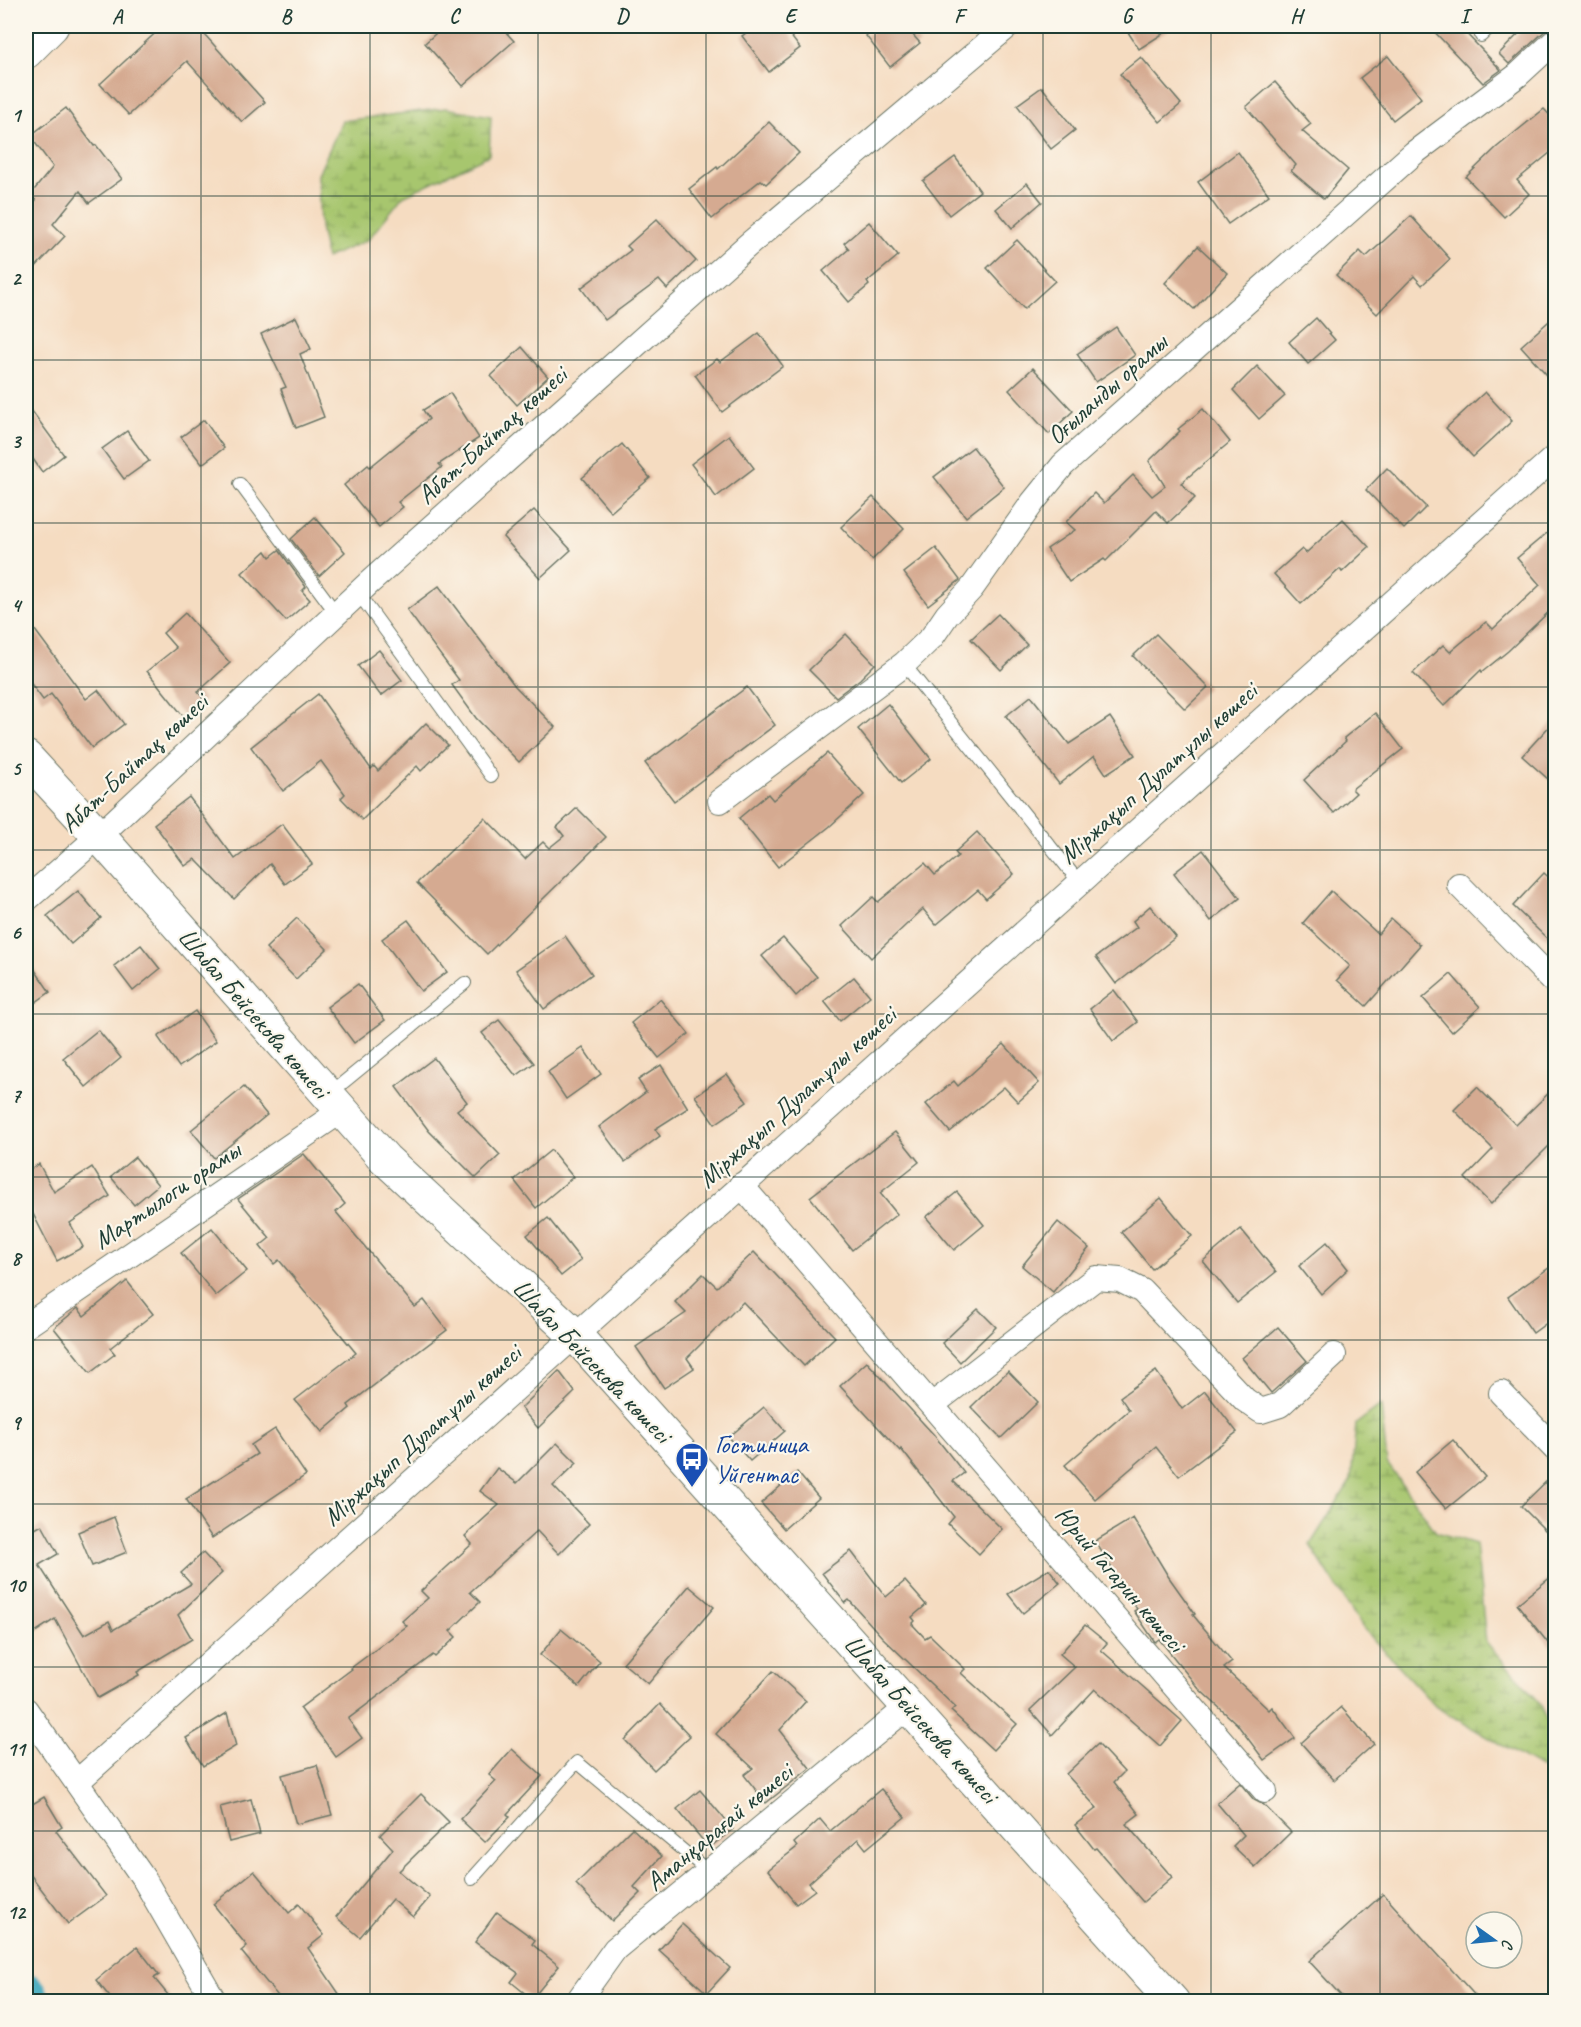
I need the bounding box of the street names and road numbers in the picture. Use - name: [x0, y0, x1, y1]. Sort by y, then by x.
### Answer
- street label: Оғыланды орамы: [1040, 325, 1176, 452]
- street label: Абат-Байтақ көшесі: [410, 357, 576, 511]
- street label: Міржақып Дулатұлы көшесі: [1052, 673, 1267, 871]
- street label: Абат-Байтақ көшесі: [53, 684, 217, 840]
- street label: Шабал Бейсекова көшесі: [171, 921, 339, 1108]
- street label: Міржақып Дулатұлы көшесі: [691, 997, 906, 1195]
- street label: Мартылоги орамы: [87, 1132, 249, 1256]
- street label: Шабал Бейсекова көшесі: [505, 1272, 681, 1452]
- street label: Міржақып Дулатұлы көшесі: [316, 1335, 531, 1533]
- street label: Юрий Гагарин көшесі: [1048, 1499, 1195, 1661]
- street label: Шабал Бейсекова көшесі: [837, 1628, 1007, 1812]
- street label: Аманқарағай көшесі: [639, 1754, 802, 1898]

